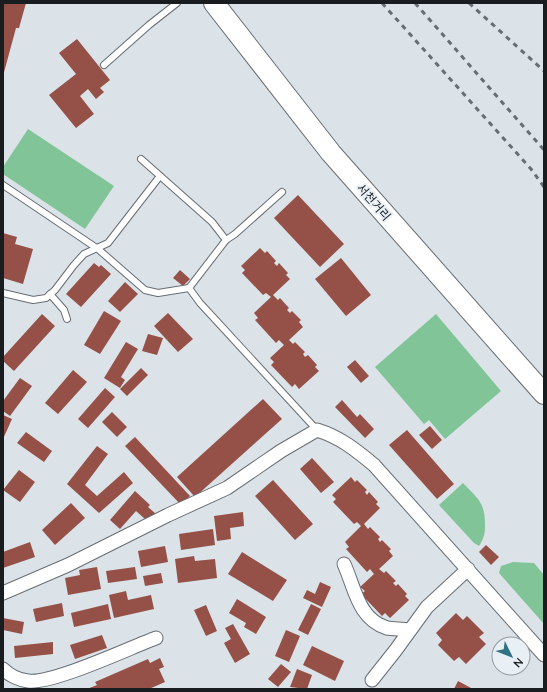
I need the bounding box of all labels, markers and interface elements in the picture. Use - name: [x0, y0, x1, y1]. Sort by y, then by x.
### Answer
- street label: 서천거리: [354, 180, 394, 224]
- north arrow: [491, 636, 531, 676]
- text: N: [510, 655, 526, 671]

